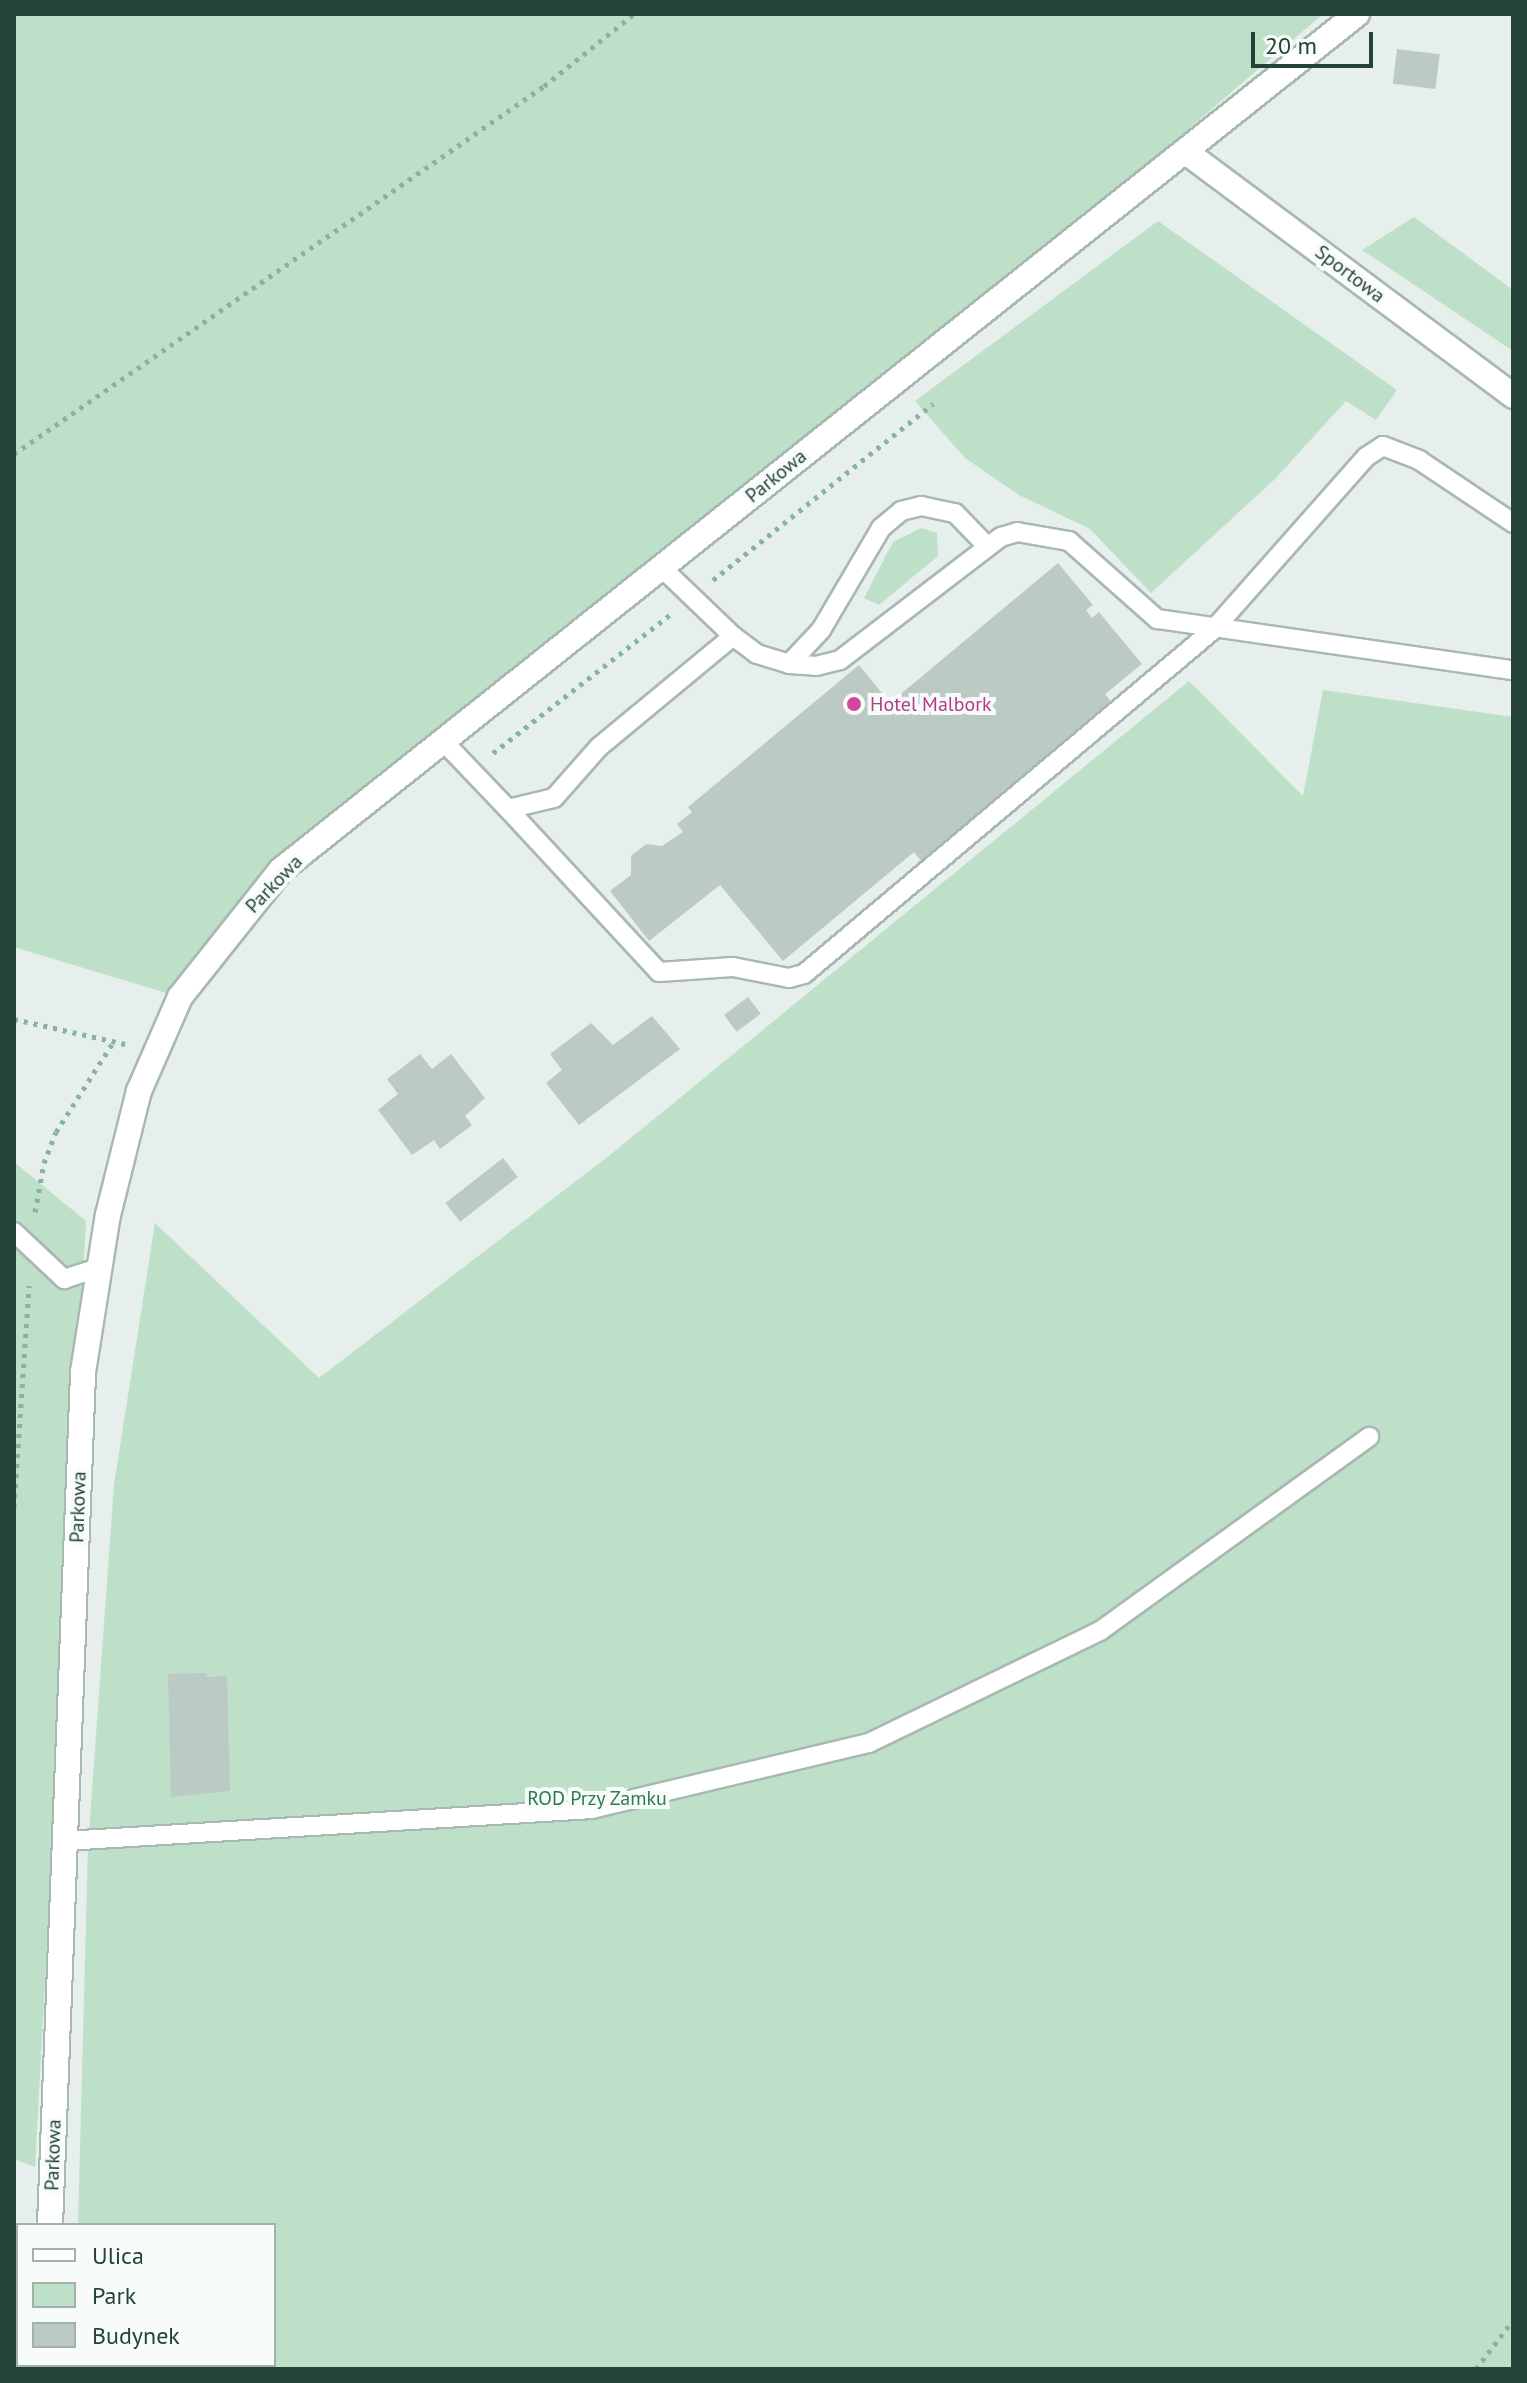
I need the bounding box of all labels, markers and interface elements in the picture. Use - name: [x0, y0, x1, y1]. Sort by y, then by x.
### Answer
- scale bar: [1255, 16, 1377, 66]
- text: 20 m: [1265, 30, 1317, 61]
- street label: Sportowa: [1310, 240, 1390, 308]
- street label: Parkowa: [741, 444, 811, 508]
- place label: Hotel Malbork: [870, 692, 992, 716]
- marker: Hotel Malbork: [845, 695, 863, 713]
- street label: Parkowa: [240, 850, 308, 918]
- street label: Parkowa: [65, 1471, 91, 1543]
- park label: ROD Przy Zamku: [527, 1786, 667, 1810]
- street label: Parkowa: [40, 2119, 66, 2191]
- legend: [16, 2223, 276, 2367]
- text: Ulica: [92, 2240, 144, 2271]
- text: Park: [92, 2280, 136, 2311]
- text: Budynek: [92, 2320, 180, 2351]

